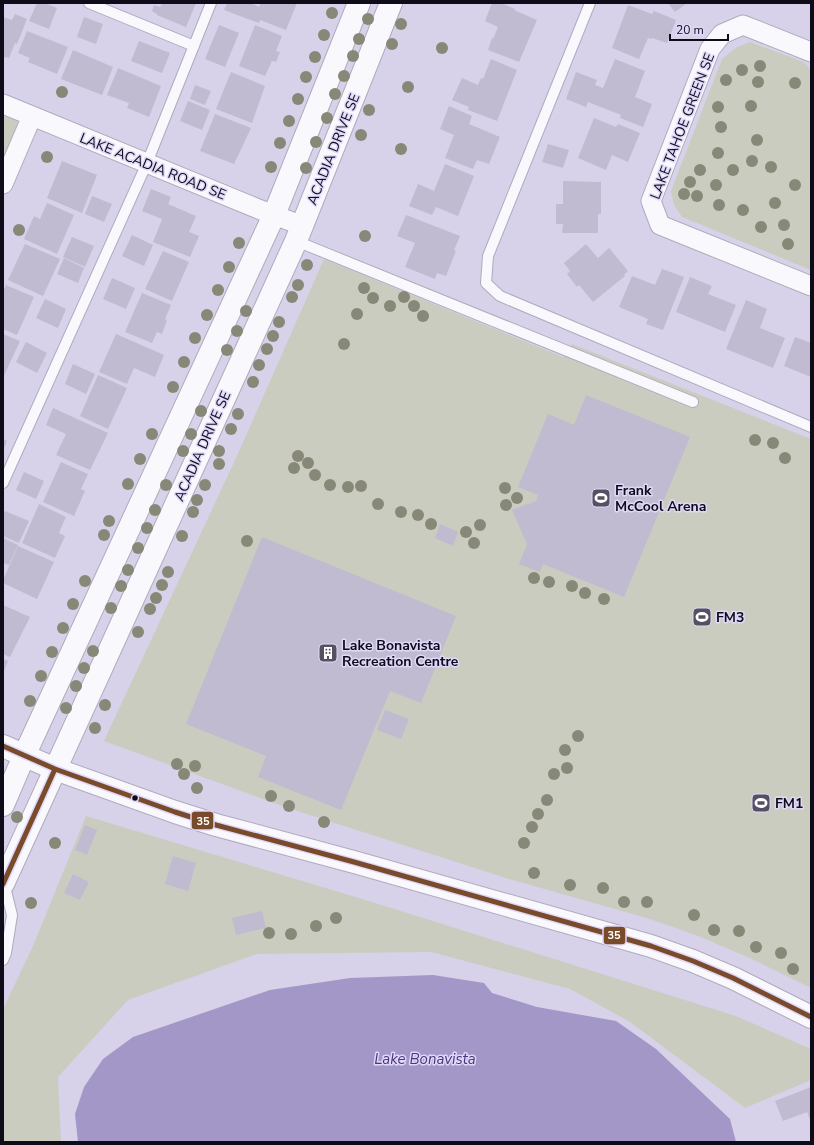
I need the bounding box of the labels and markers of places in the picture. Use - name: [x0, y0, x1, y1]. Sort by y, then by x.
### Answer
- place label: Frank McCool Arena: [615, 481, 706, 516]
- sports icon: Frank McCool Arena: [590, 487, 612, 509]
- sports icon: FM3: [691, 606, 713, 628]
- place label: FM3: [716, 608, 744, 627]
- place label: Lake Bonavista Recreation Centre: [342, 636, 459, 671]
- building icon: Lake Bonavista Recreation Centre: [317, 642, 339, 664]
- sports icon: FM1: [750, 792, 772, 814]
- unlabelled marker: [130, 793, 140, 803]
- place label: FM1: [775, 794, 803, 813]

